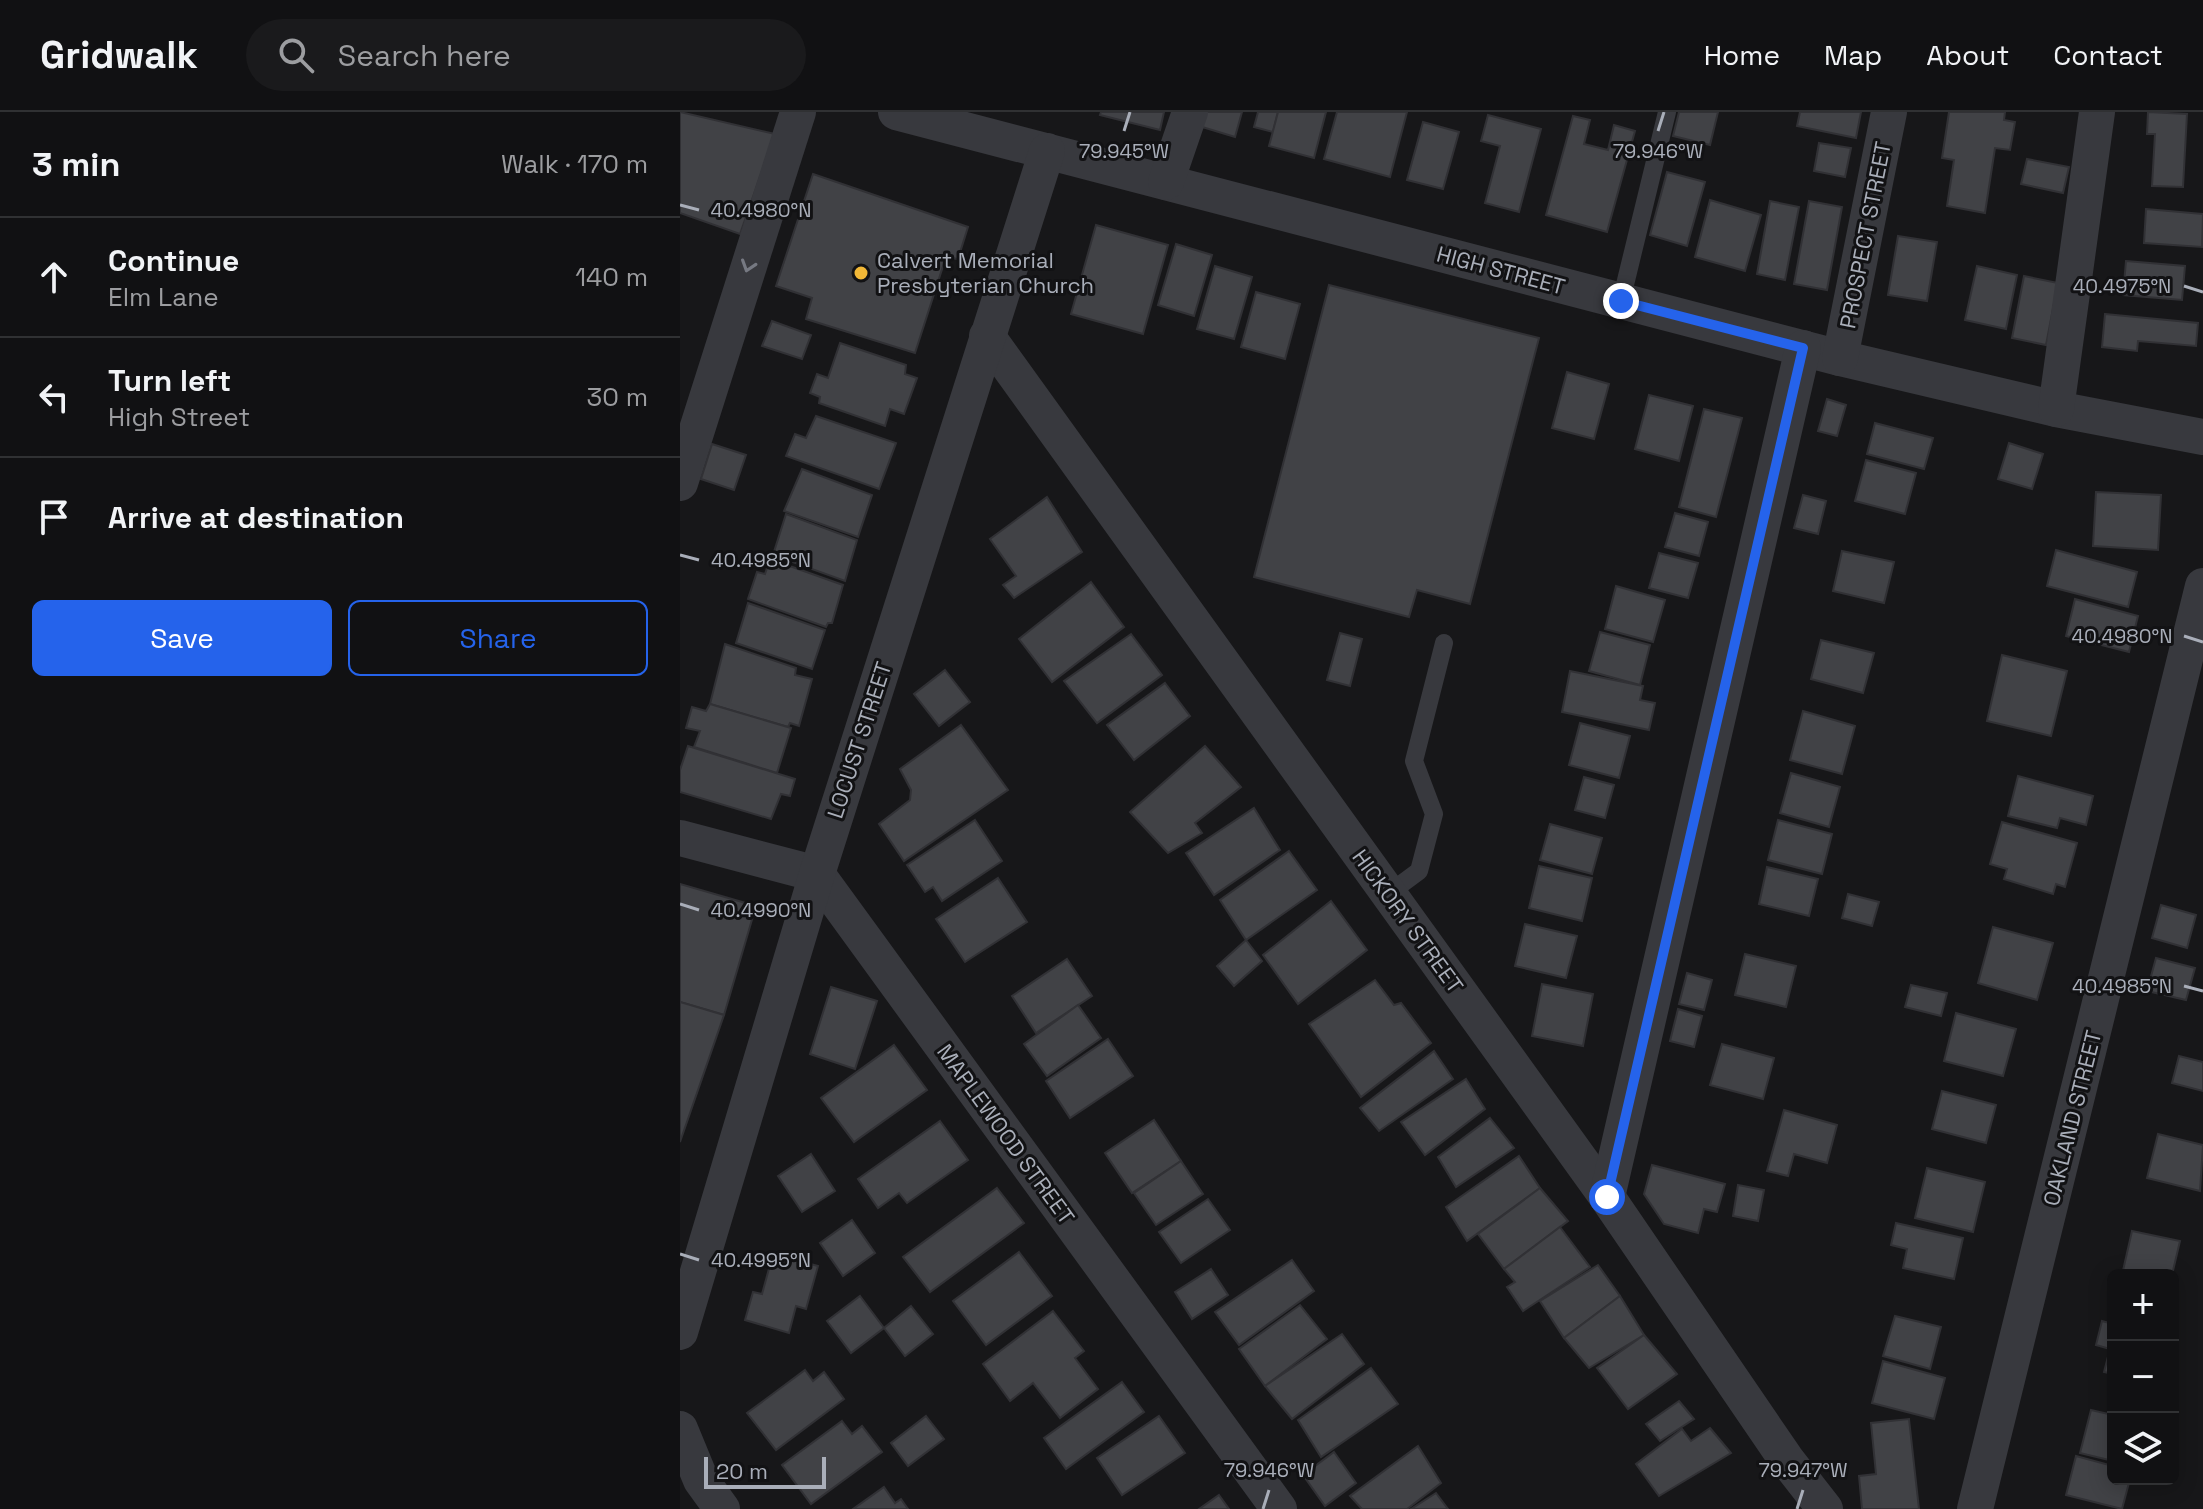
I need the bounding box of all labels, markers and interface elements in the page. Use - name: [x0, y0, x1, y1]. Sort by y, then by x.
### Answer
- search box: [246, 19, 806, 91]
- text: Gridwalk: [40, 31, 198, 79]
- icon: search: [274, 33, 318, 77]
- text: Search here: [338, 36, 511, 75]
- text: Home: [1704, 37, 1780, 73]
- text: Map: [1824, 37, 1882, 73]
- text: About: [1926, 37, 2009, 73]
- text: Contact: [2053, 37, 2163, 73]
- text: 79.945°W: [1079, 138, 1169, 164]
- text: 79.946°W: [1613, 138, 1703, 164]
- street label: PROSPECT STREET: [1833, 139, 1897, 331]
- text: 3 min: [32, 143, 120, 186]
- text: Walk · 170 m: [501, 147, 648, 181]
- text: 40.4980°N: [711, 197, 812, 223]
- street label: HIGH STREET: [1434, 239, 1568, 301]
- text: Continue: [108, 241, 239, 280]
- place label: Calvert Memorial Presbyterian Church: [877, 246, 1094, 299]
- icon: ahead: [32, 255, 76, 299]
- one-way arrow: [742, 258, 758, 272]
- text: 140 m: [575, 260, 648, 294]
- marker: Calvert Memorial Presbyterian Church: [852, 264, 870, 282]
- text: 40.4975°N: [2073, 273, 2171, 299]
- text: Elm Lane: [108, 280, 219, 314]
- route end: [1603, 283, 1639, 319]
- text: Turn left: [108, 361, 231, 400]
- icon: left: [32, 375, 76, 419]
- text: 30 m: [587, 380, 648, 414]
- text: High Street: [108, 400, 250, 434]
- icon: arrive: [32, 495, 76, 539]
- text: Arrive at destination: [108, 498, 404, 537]
- text: 40.4985°N: [711, 547, 811, 573]
- button: Save: [32, 600, 332, 676]
- button: Share: [348, 600, 648, 676]
- text: 40.4980°N: [2072, 623, 2173, 649]
- street label: LOCUST STREET: [820, 658, 898, 822]
- street label: HICKORY STREET: [1346, 844, 1470, 998]
- text: 40.4990°N: [711, 897, 811, 923]
- text: 40.4985°N: [2072, 973, 2172, 999]
- street label: OAKLAND STREET: [2037, 1027, 2107, 1209]
- street label: MAPLEWOOD STREET: [931, 1038, 1081, 1230]
- route start: [1589, 1179, 1625, 1215]
- text: 40.4995°N: [711, 1247, 811, 1273]
- map controls: [2107, 1269, 2179, 1485]
- button: +: [2107, 1269, 2179, 1341]
- button: −: [2107, 1341, 2179, 1413]
- button: layers: [2107, 1413, 2179, 1485]
- scale bar: [704, 1453, 826, 1489]
- text: 20 m: [716, 1457, 768, 1485]
- text: 79.946°W: [1224, 1457, 1314, 1483]
- text: 79.947°W: [1759, 1457, 1847, 1483]

